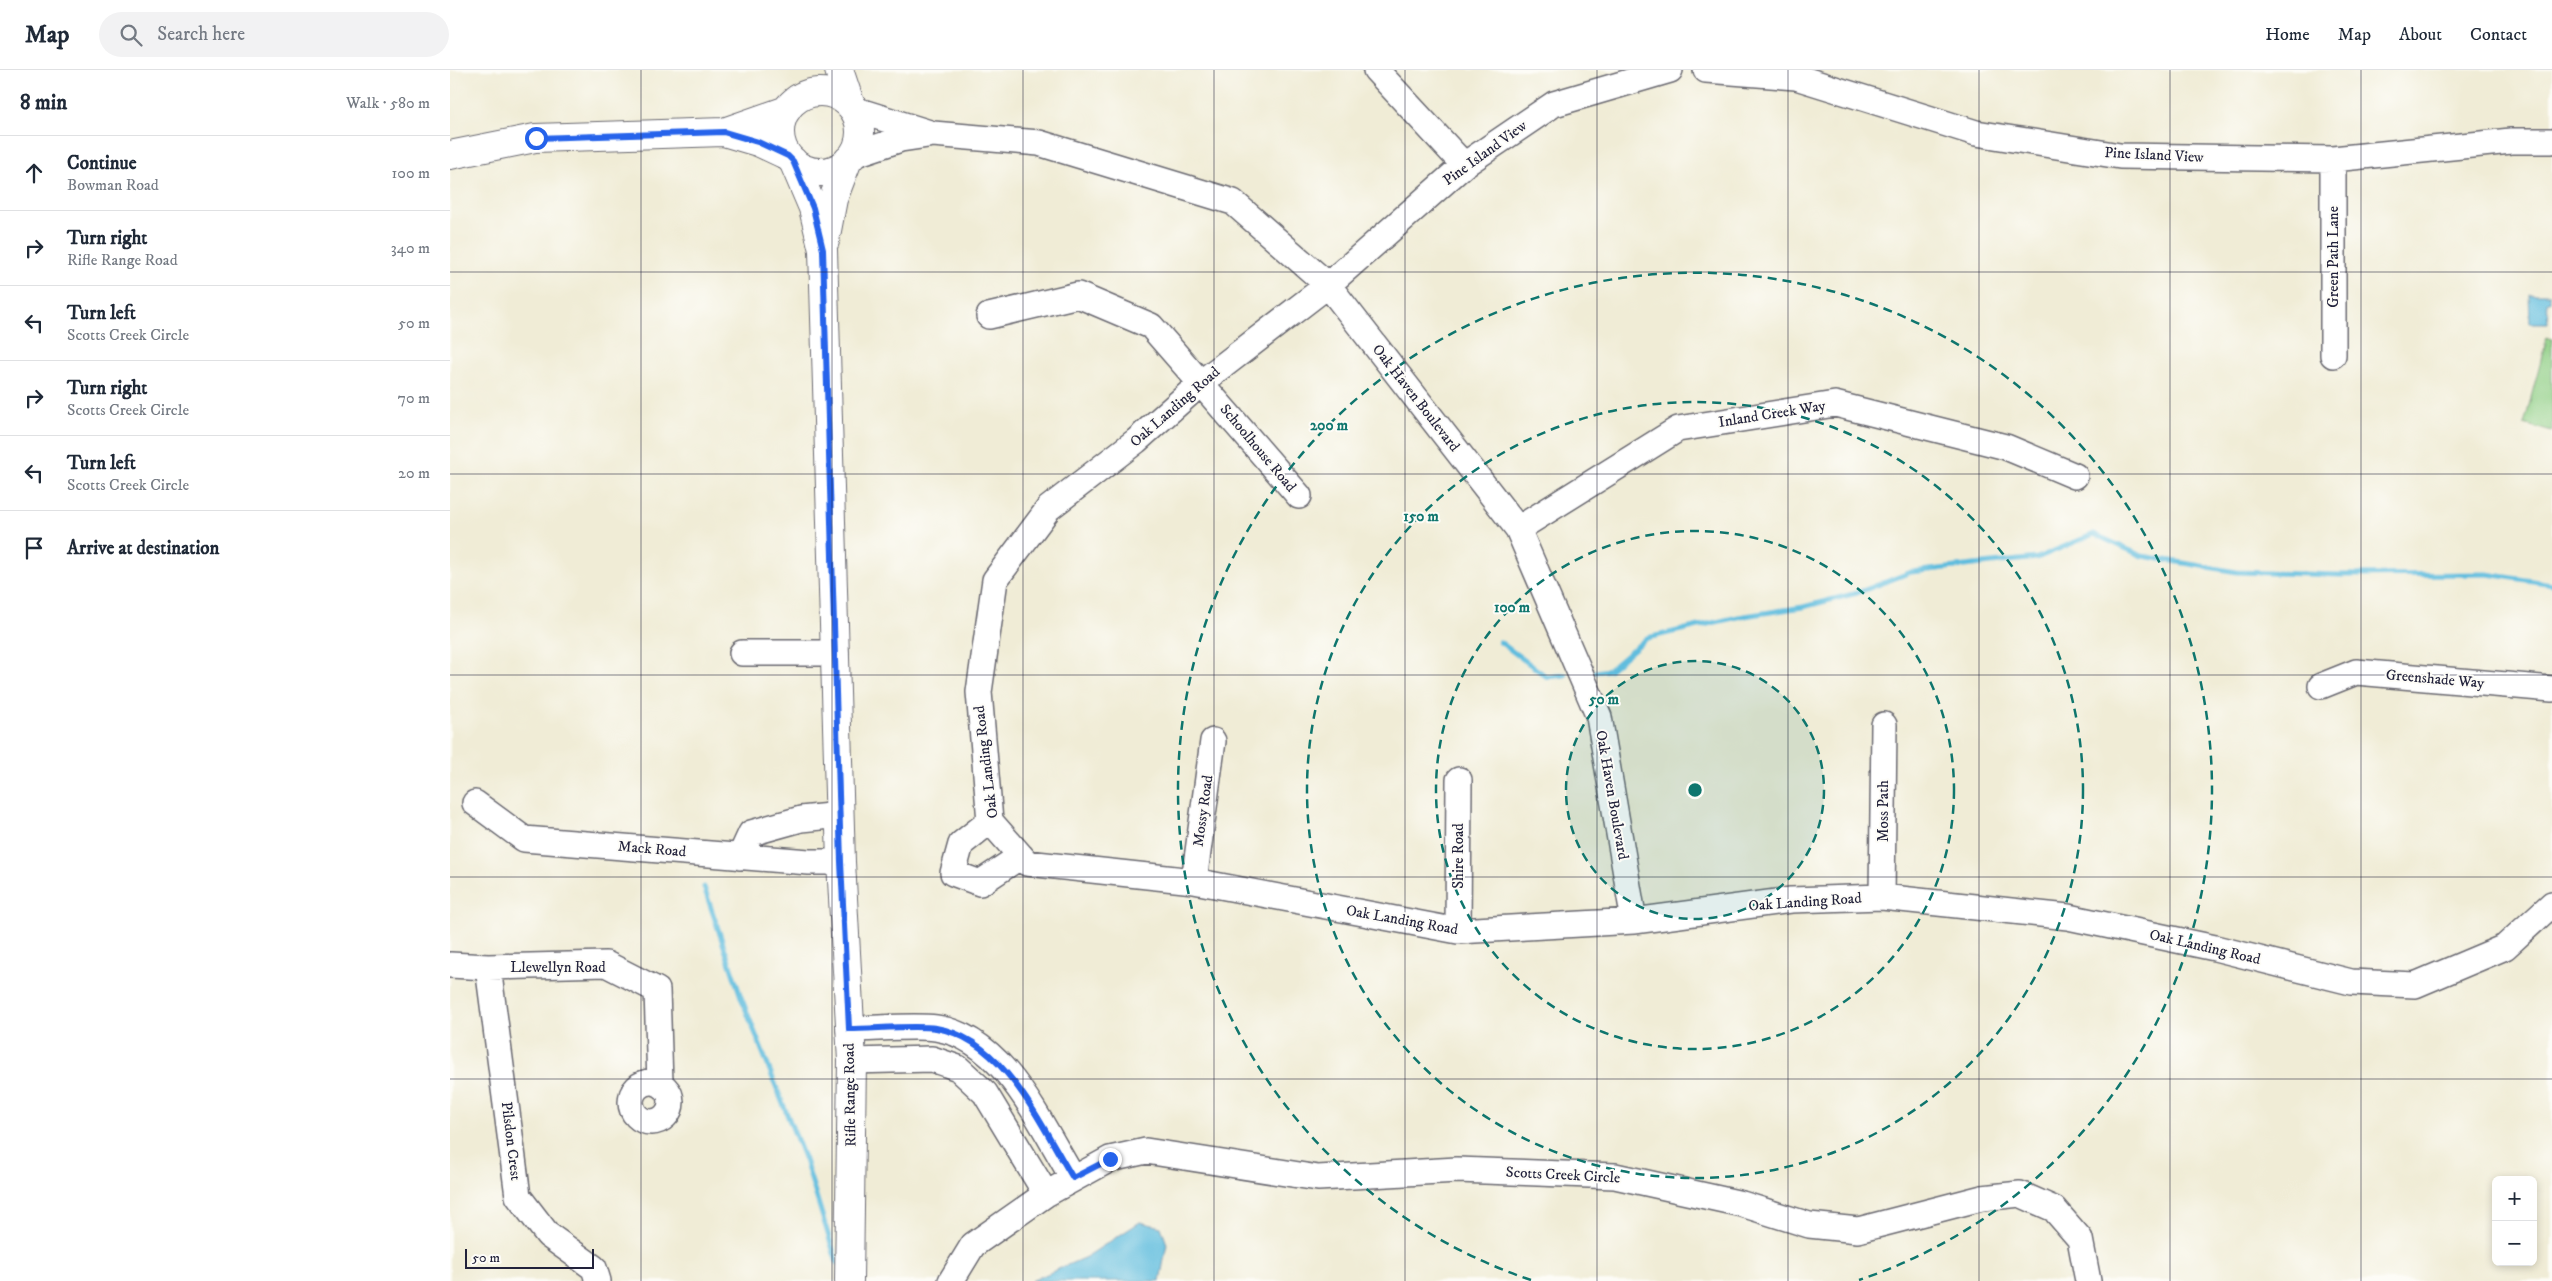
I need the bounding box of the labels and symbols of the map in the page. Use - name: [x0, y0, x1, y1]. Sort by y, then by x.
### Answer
- street label: Pine Island View: [1439, 116, 1531, 190]
- route start: [525, 127, 548, 150]
- street label: Pine Island View: [2104, 143, 2205, 167]
- street label: Green Path Lane: [2324, 206, 2343, 308]
- street label: Oak Haven Boulevard: [1368, 340, 1464, 456]
- street label: Oak Landing Road: [1126, 362, 1224, 451]
- street label: Inland Creek Way: [1717, 396, 1828, 432]
- street label: Schoolhouse Road: [1216, 400, 1301, 496]
- text: 200 m: [1310, 416, 1349, 435]
- text: 150 m: [1403, 507, 1439, 526]
- text: 100 m: [1494, 598, 1531, 617]
- street label: Greenshade Way: [2385, 665, 2486, 693]
- text: 50 m: [1588, 690, 1620, 709]
- street label: Oak Landing Road: [970, 704, 1002, 819]
- street label: Oak Haven Boulevard: [1591, 729, 1633, 862]
- street label: Mossy Road: [1189, 773, 1218, 848]
- street label: Moss Path: [1874, 780, 1893, 842]
- centre of rings: [1686, 781, 1704, 799]
- street label: Shire Road: [1449, 823, 1468, 889]
- street label: Mack Road: [617, 837, 687, 861]
- street label: Oak Landing Road: [1748, 889, 1863, 915]
- street label: Oak Landing Road: [1345, 901, 1460, 939]
- street label: Oak Landing Road: [2148, 925, 2263, 969]
- street label: Llewellyn Road: [510, 958, 606, 977]
- street label: Rifle Range Road: [840, 1042, 860, 1147]
- street label: Pilsdon Crest: [497, 1100, 525, 1182]
- route end: [1099, 1148, 1122, 1171]
- street label: Scotts Creek Circle: [1505, 1163, 1621, 1187]
- scale bar: [465, 1246, 594, 1269]

